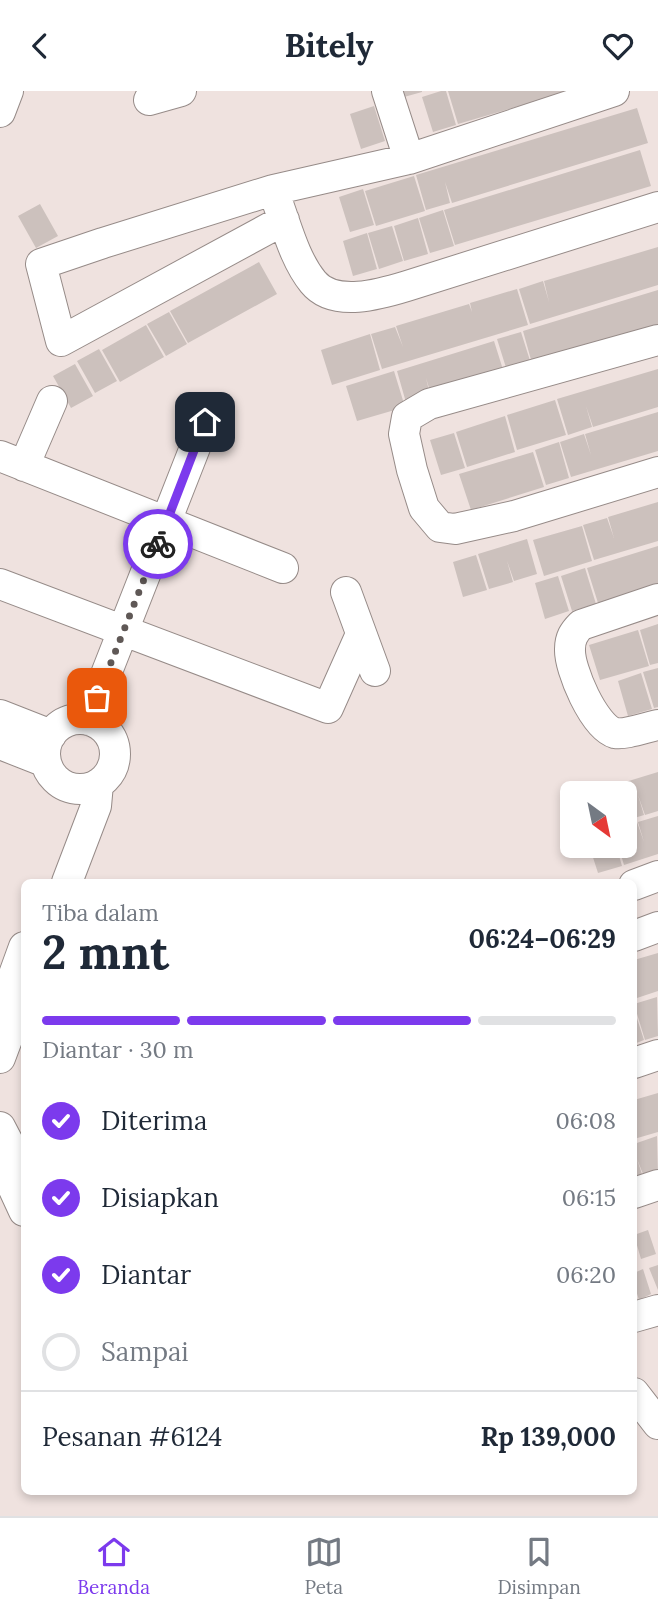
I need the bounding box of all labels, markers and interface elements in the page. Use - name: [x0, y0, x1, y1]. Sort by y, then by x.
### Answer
- text: Bitely: [285, 25, 373, 66]
- icon: back: [21, 27, 59, 65]
- icon: heart: [599, 27, 637, 65]
- pin: [175, 392, 235, 452]
- icon: home: [186, 403, 224, 441]
- courier: [123, 509, 193, 579]
- icon: bike: [139, 525, 177, 563]
- pin: [67, 668, 127, 728]
- icon: bag: [78, 679, 116, 717]
- north arrow: [560, 781, 637, 857]
- map controls: [560, 781, 637, 858]
- text: Tiba dalam: [42, 898, 159, 927]
- text: 06:24–06:29: [468, 922, 616, 955]
- text: 2 mnt: [42, 923, 169, 982]
- text: Diantar · 30 m: [42, 1035, 194, 1064]
- icon: check: [42, 1102, 80, 1140]
- text: Diterima: [101, 1104, 207, 1137]
- text: 06:08: [555, 1106, 616, 1135]
- icon: check: [42, 1179, 80, 1217]
- text: Disiapkan: [101, 1181, 219, 1214]
- text: 06:15: [562, 1183, 616, 1212]
- icon: check: [42, 1256, 80, 1294]
- text: Diantar: [101, 1258, 191, 1291]
- text: 06:20: [556, 1260, 616, 1289]
- text: Sampai: [101, 1335, 189, 1368]
- text: Pesanan #6124: [42, 1420, 222, 1453]
- text: Rp 139,000: [480, 1420, 616, 1453]
- tab: Beranda: [77, 1533, 150, 1599]
- tab: Peta: [304, 1533, 343, 1599]
- tab: Disimpan: [497, 1533, 581, 1599]

